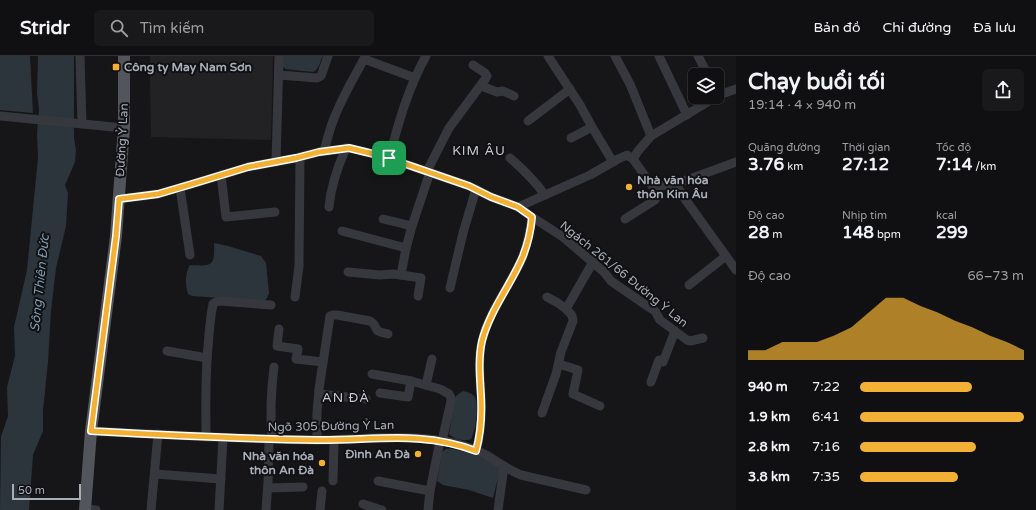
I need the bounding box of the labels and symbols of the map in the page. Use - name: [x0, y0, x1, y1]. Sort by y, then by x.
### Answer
- place label: Công ty May Nam Sơn: [124, 60, 252, 75]
- marker: Công ty May Nam Sơn: [111, 62, 121, 72]
- street label: Đường Ỷ Lan: [113, 103, 131, 177]
- pin: [372, 141, 406, 175]
- district label: KIM ÂU: [452, 143, 506, 159]
- place label: Nhà văn hóa thôn Kim Âu: [636, 173, 709, 201]
- marker: Nhà văn hóa thôn Kim Âu: [624, 182, 634, 192]
- street label: Ngách 261/66 Đường Ỷ Lan: [557, 218, 691, 330]
- water label: Sông Thiên Đức: [27, 232, 53, 332]
- district label: AN ĐÀ: [322, 390, 370, 406]
- street label: Ngõ 305 Đường Ỷ Lan: [268, 418, 394, 434]
- place label: Đình An Đà: [344, 447, 410, 461]
- place label: Nhà văn hóa thôn An Đà: [243, 449, 314, 477]
- marker: Đình An Đà: [413, 449, 423, 459]
- marker: Nhà văn hóa thôn An Đà: [317, 458, 327, 468]
- scale bar: [12, 482, 81, 501]

